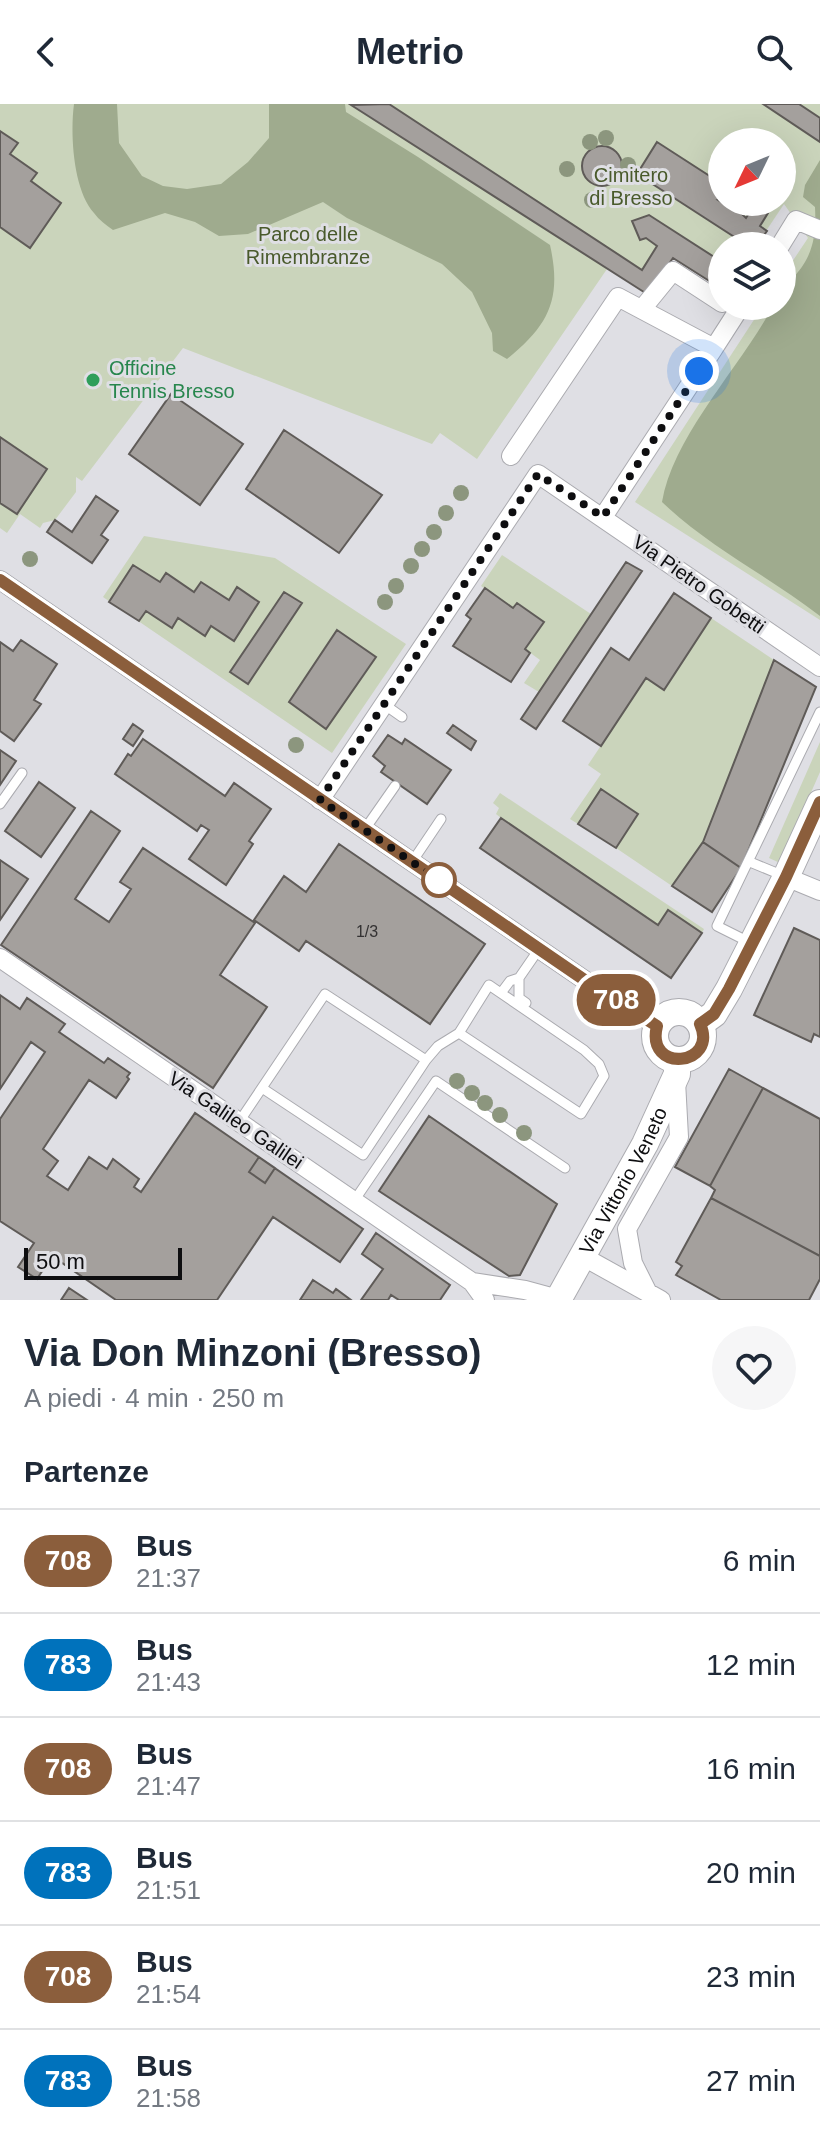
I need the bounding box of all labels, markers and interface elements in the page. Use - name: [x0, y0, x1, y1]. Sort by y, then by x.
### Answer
- icon: back: [24, 30, 68, 74]
- icon: search: [752, 30, 796, 74]
- text: Metrio: [356, 31, 464, 72]
- north arrow: [708, 128, 796, 216]
- map controls: [708, 128, 796, 320]
- park label: Cimitero di Bresso: [589, 164, 673, 209]
- park label: Parco delle Rimembranze: [246, 223, 370, 268]
- button: layers: [708, 232, 796, 320]
- your location: [679, 351, 719, 391]
- place label: Officine Tennis Bresso: [109, 357, 235, 402]
- marker: Officine Tennis Bresso: [84, 371, 102, 389]
- street label: Via Pietro Gobetti: [629, 530, 769, 638]
- unlabelled marker: [422, 863, 456, 897]
- house number: 1/3: [356, 923, 378, 940]
- line badge: 708: [570, 974, 662, 1026]
- text: 708: [593, 984, 639, 1015]
- street label: Via Galileo Galilei: [165, 1067, 307, 1173]
- street label: Via Vittorio Veneto: [575, 1104, 671, 1258]
- scale bar: [24, 1244, 182, 1280]
- text: 50 m: [36, 1249, 85, 1274]
- button: heart: [712, 1326, 796, 1410]
- text: Via Don Minzoni (Bresso): [24, 1332, 481, 1374]
- text: A piedi · 4 min · 250 m: [24, 1383, 284, 1413]
- text: Partenze: [24, 1455, 149, 1488]
- text: Bus: [136, 1529, 193, 1562]
- text: 6 min: [723, 1544, 796, 1577]
- text: 708: [45, 1545, 91, 1576]
- text: 21:37: [136, 1563, 201, 1593]
- text: Bus: [136, 1633, 193, 1666]
- text: 12 min: [706, 1648, 796, 1681]
- text: 783: [45, 1649, 91, 1680]
- text: 21:43: [136, 1667, 201, 1697]
- text: Bus: [136, 1737, 193, 1770]
- text: 16 min: [706, 1752, 796, 1785]
- text: 708: [45, 1753, 91, 1784]
- text: 21:47: [136, 1771, 201, 1801]
- text: Bus: [136, 1841, 193, 1874]
- text: 20 min: [706, 1856, 796, 1889]
- text: 783: [45, 1857, 91, 1888]
- text: 21:51: [136, 1875, 201, 1905]
- text: Bus: [136, 1945, 193, 1978]
- text: 23 min: [706, 1960, 796, 1993]
- text: 708: [45, 1961, 91, 1992]
- text: 21:54: [136, 1979, 201, 2009]
- text: Bus: [136, 2049, 193, 2082]
- text: 27 min: [706, 2064, 796, 2097]
- text: 783: [45, 2065, 91, 2096]
- text: 21:58: [136, 2083, 201, 2113]

